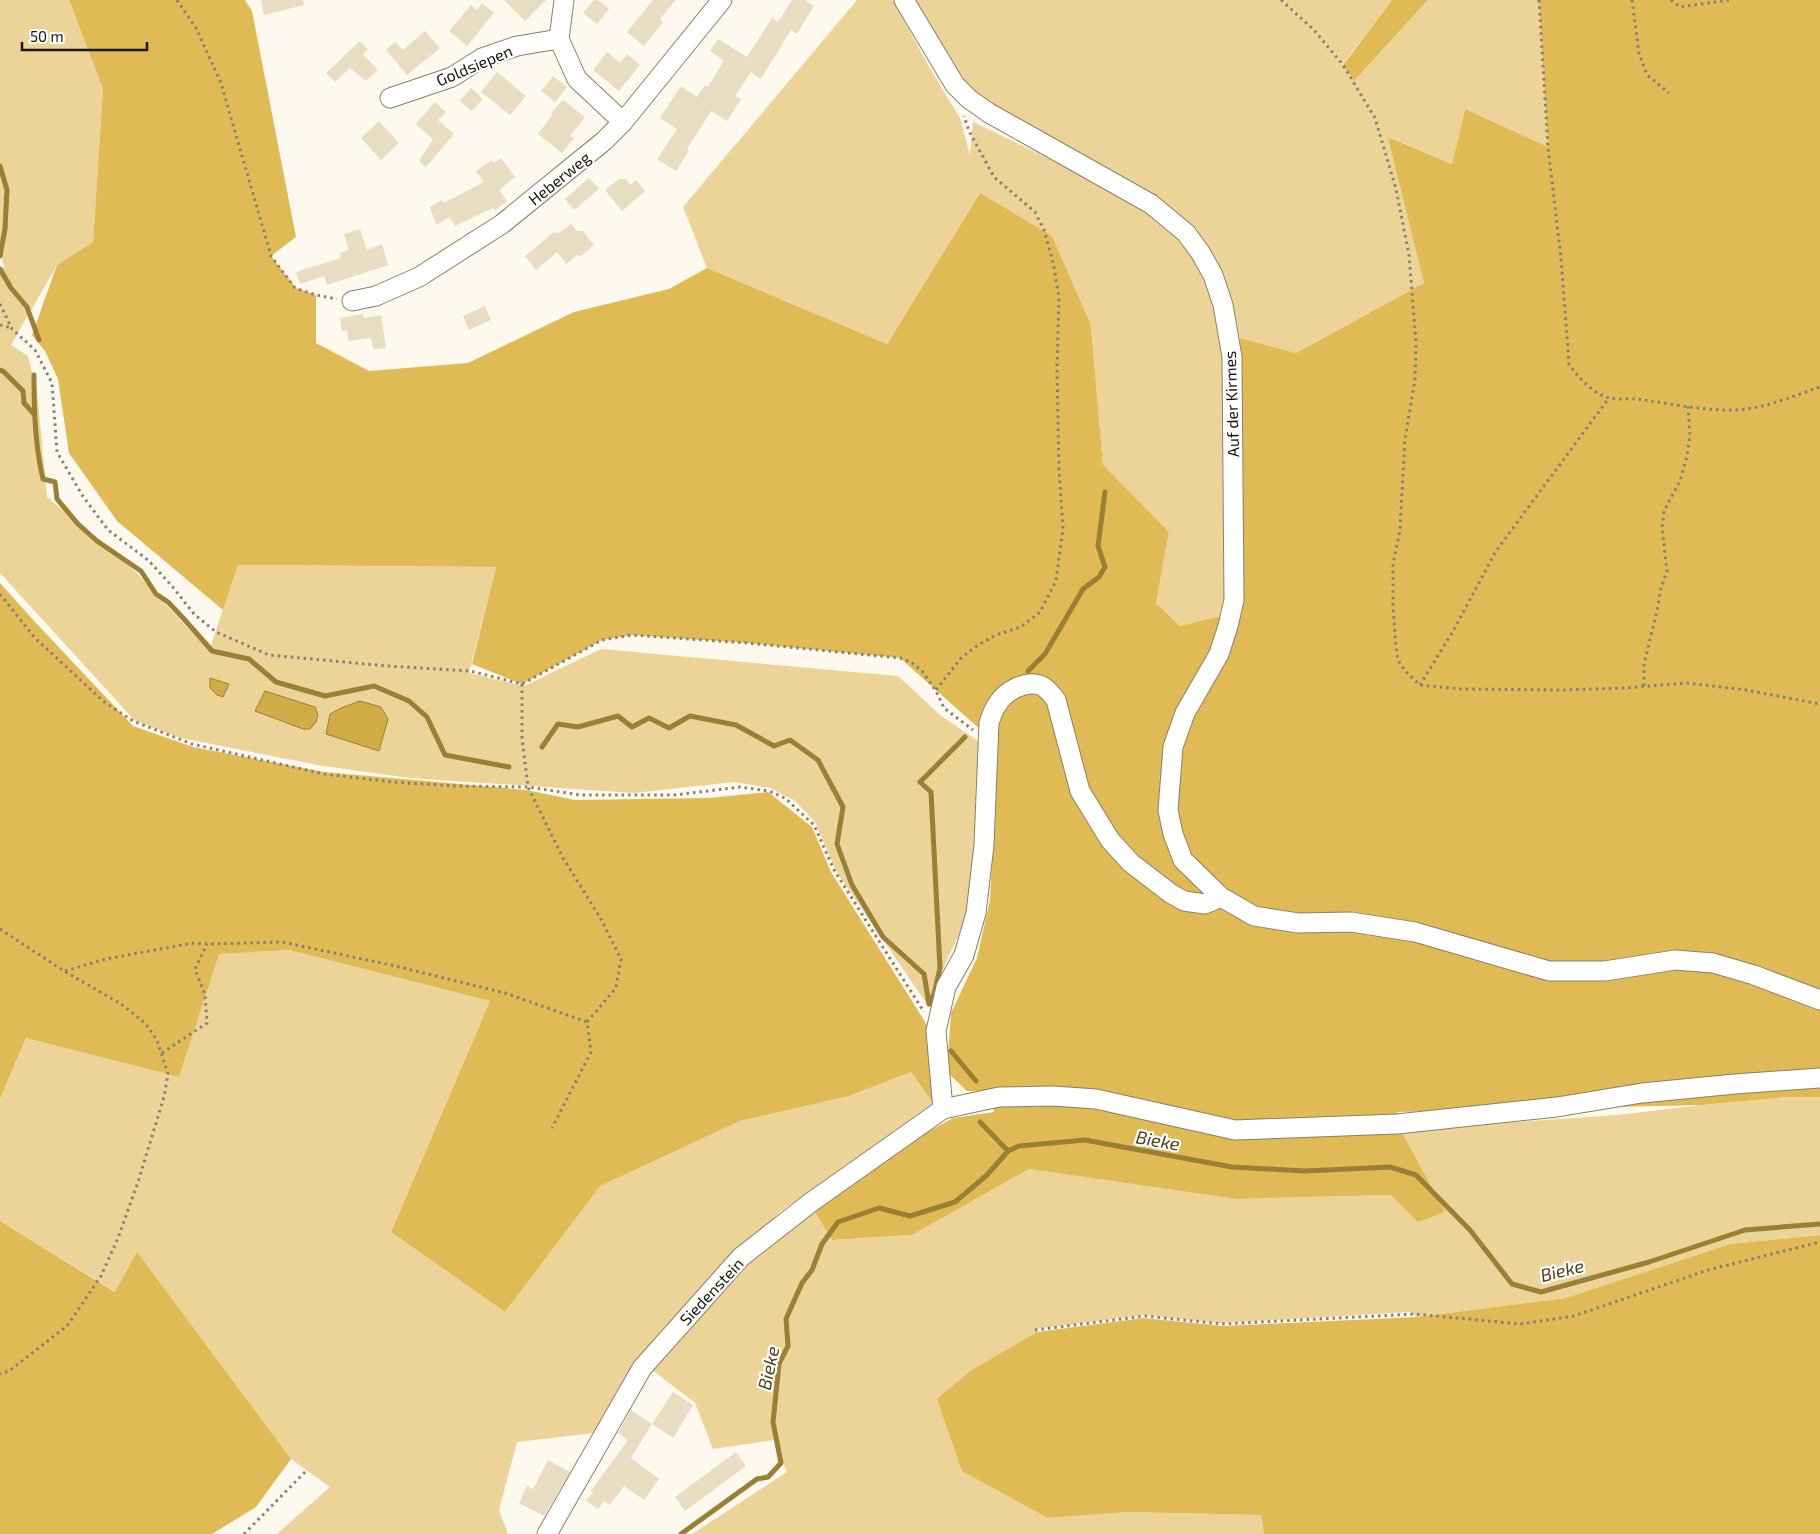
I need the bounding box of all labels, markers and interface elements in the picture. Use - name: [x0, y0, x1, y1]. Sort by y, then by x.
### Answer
- scale bar: [22, 20, 148, 52]
- text: 50 m: [30, 27, 64, 45]
- street label: Goldsiepen: [433, 40, 515, 90]
- street label: Heberweg: [524, 147, 594, 209]
- street label: Auf der Kirmes: [1220, 350, 1242, 458]
- water label: Bieke: [1134, 1125, 1182, 1155]
- street label: Siedenstein: [675, 1254, 747, 1328]
- water label: Bieke: [1538, 1254, 1586, 1286]
- water label: Bieke: [753, 1344, 783, 1392]

